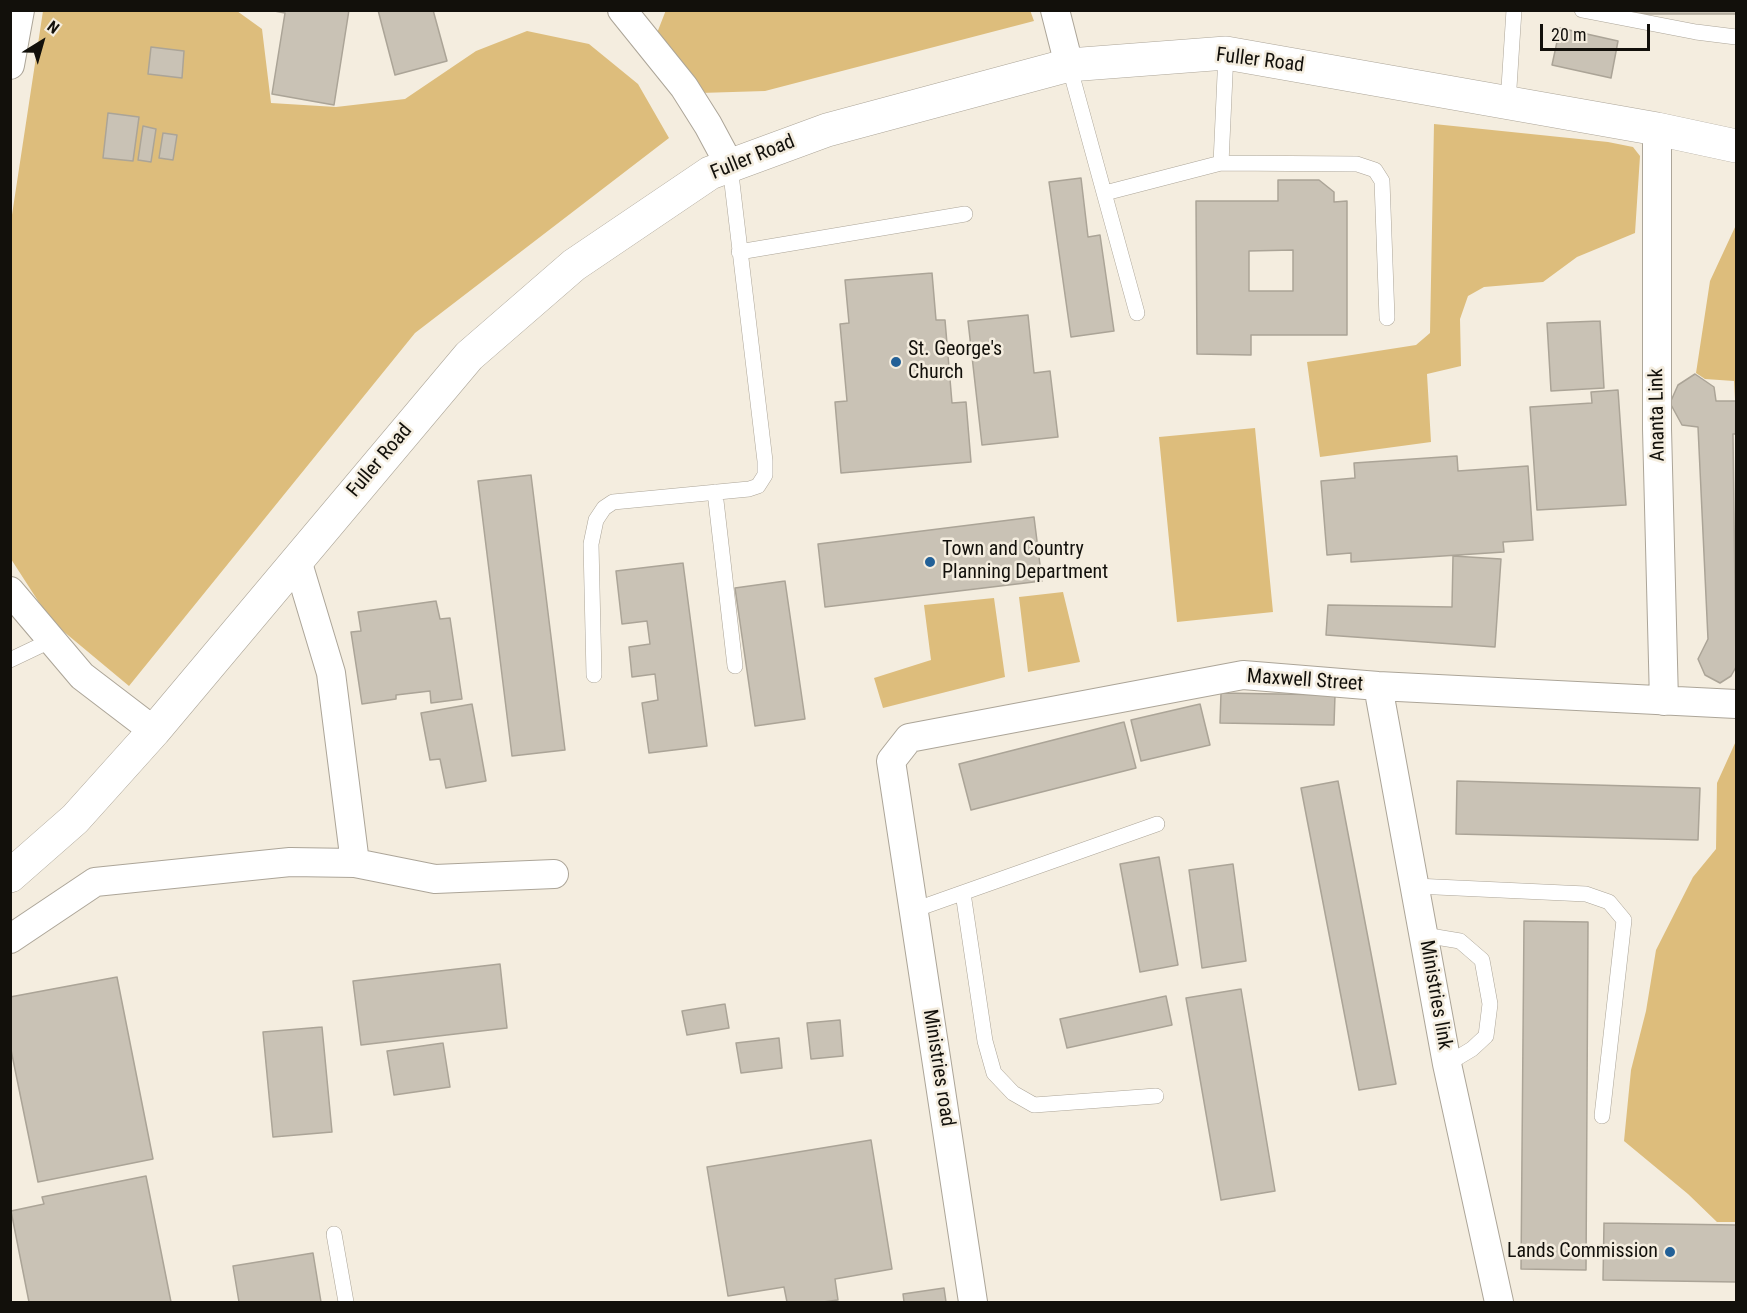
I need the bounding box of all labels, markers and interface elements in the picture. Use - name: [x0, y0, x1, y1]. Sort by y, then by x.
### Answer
- north arrow: [12, 12, 72, 72]
- scale bar: [1543, 12, 1652, 50]
- text: N: [43, 17, 63, 38]
- text: 20 m: [1551, 24, 1586, 45]
- street label: Fuller Road: [1215, 44, 1305, 78]
- street label: Fuller Road: [707, 130, 799, 186]
- place label: St. George's Church: [908, 338, 1002, 385]
- marker: St. George's Church: [889, 355, 903, 369]
- street label: Ananta Link: [1645, 368, 1671, 462]
- street label: Fuller Road: [342, 419, 418, 503]
- place label: Town and Country Planning Department: [942, 538, 1108, 585]
- marker: Town and Country Planning Department: [923, 555, 937, 569]
- street label: Maxwell Street: [1246, 665, 1364, 697]
- street label: Ministries link: [1414, 938, 1456, 1052]
- street label: Ministries road: [917, 1008, 959, 1128]
- place label: Lands Commission: [1507, 1240, 1658, 1264]
- marker: Lands Commission: [1663, 1245, 1677, 1259]

